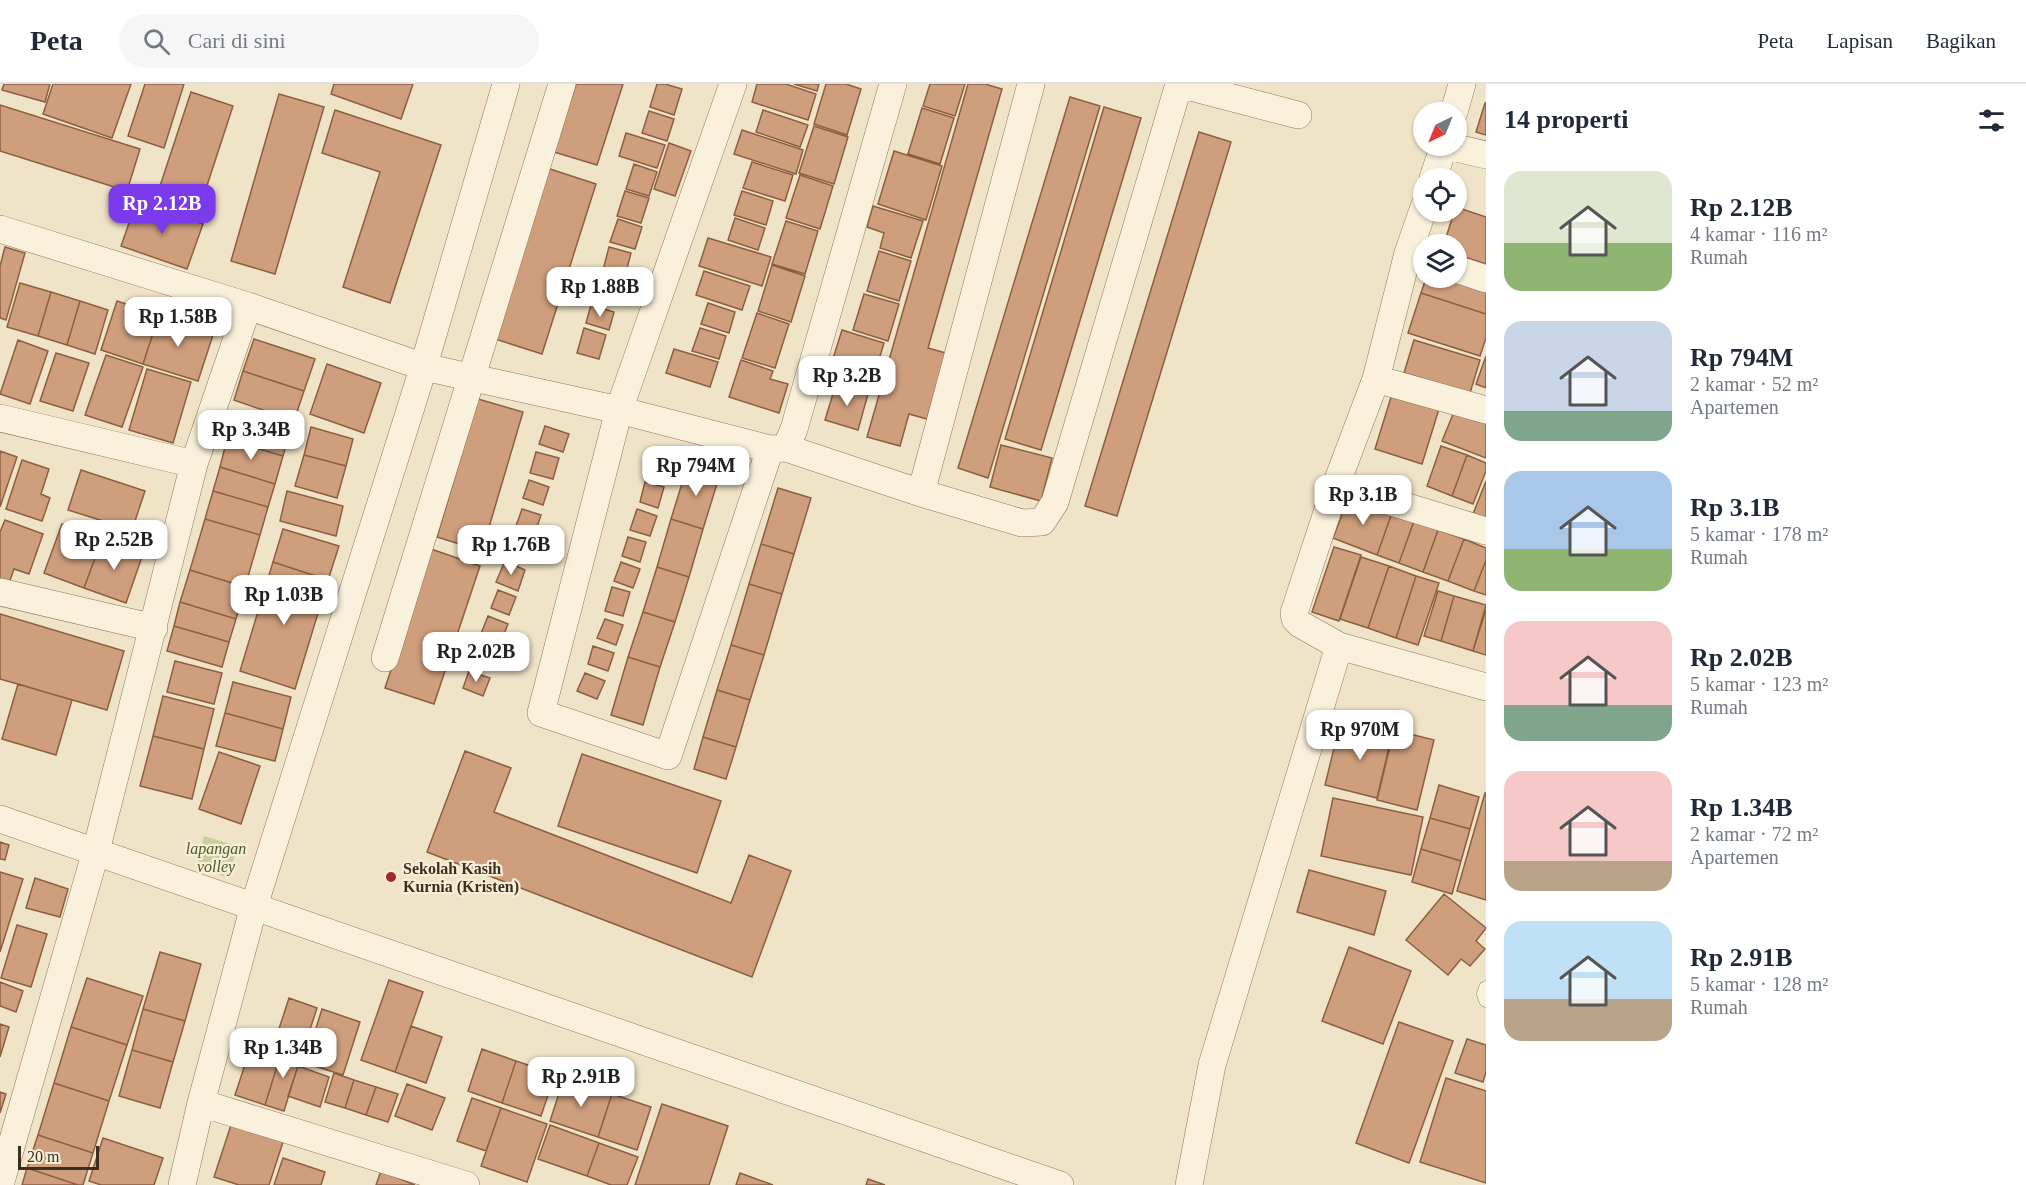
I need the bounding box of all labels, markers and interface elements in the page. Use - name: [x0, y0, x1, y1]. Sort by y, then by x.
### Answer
- search box: [119, 14, 539, 68]
- text: Peta: [30, 25, 83, 56]
- icon: search: [140, 25, 173, 58]
- text: Cari di sini: [188, 28, 286, 53]
- text: Peta: [1757, 29, 1794, 53]
- text: Lapisan: [1827, 29, 1893, 53]
- text: Bagikan: [1926, 29, 1996, 53]
- north arrow: [1413, 102, 1467, 156]
- map controls: [1413, 102, 1467, 288]
- icon: filters: [1975, 104, 2008, 137]
- text: 14 properti: [1504, 105, 1628, 134]
- button: locate: [1413, 168, 1467, 222]
- pin: Rp 2.12B: [100, 184, 224, 235]
- text: Rp 2.12B: [123, 192, 201, 214]
- text: Rp 2.12B: [1690, 193, 1793, 222]
- icon: home: [1552, 195, 1624, 267]
- text: 4 kamar · 116 m²: [1690, 223, 1827, 245]
- button: layers: [1413, 234, 1467, 288]
- text: Rumah: [1690, 246, 1748, 268]
- pin: Rp 1.88B: [538, 267, 662, 318]
- text: Rp 1.88B: [561, 275, 639, 297]
- pin: Rp 1.58B: [116, 297, 240, 348]
- text: Rp 1.58B: [139, 305, 217, 327]
- text: Rp 794M: [1690, 343, 1793, 372]
- icon: home: [1552, 345, 1624, 417]
- pin: Rp 3.2B: [792, 356, 902, 407]
- text: Rp 3.2B: [813, 364, 881, 386]
- text: 2 kamar · 52 m²: [1690, 373, 1818, 395]
- text: Apartemen: [1690, 396, 1779, 418]
- pin: Rp 3.34B: [189, 410, 313, 461]
- text: Rp 3.34B: [212, 418, 290, 440]
- pin: Rp 794M: [641, 446, 751, 497]
- text: Rp 794M: [656, 454, 736, 476]
- pin: Rp 3.1B: [1308, 475, 1418, 526]
- text: Rp 3.1B: [1329, 483, 1397, 505]
- text: Rp 3.1B: [1690, 493, 1780, 522]
- icon: home: [1552, 495, 1624, 567]
- pin: Rp 2.52B: [52, 520, 176, 571]
- text: 5 kamar · 178 m²: [1690, 523, 1828, 545]
- pin: Rp 1.76B: [449, 525, 573, 576]
- text: Rp 2.52B: [75, 528, 153, 550]
- text: Rp 1.76B: [472, 533, 550, 555]
- text: Rumah: [1690, 546, 1748, 568]
- pin: Rp 1.03B: [222, 575, 346, 626]
- text: Rp 1.03B: [245, 583, 323, 605]
- pin: Rp 2.02B: [414, 632, 538, 683]
- text: Rp 2.02B: [437, 640, 515, 662]
- text: Rp 2.02B: [1690, 643, 1793, 672]
- icon: home: [1552, 645, 1624, 717]
- text: 5 kamar · 123 m²: [1690, 673, 1828, 695]
- text: Rumah: [1690, 696, 1748, 718]
- pin: Rp 970M: [1305, 710, 1415, 761]
- text: Rp 970M: [1320, 718, 1400, 740]
- text: Rp 1.34B: [1690, 793, 1793, 822]
- icon: home: [1552, 795, 1624, 867]
- text: 2 kamar · 72 m²: [1690, 823, 1818, 845]
- park label: lapangan volley: [186, 840, 246, 876]
- text: Apartemen: [1690, 846, 1779, 868]
- place label: Sekolah Kasih Kurnia (Kristen): [403, 860, 519, 896]
- marker: Sekolah Kasih Kurnia (Kristen): [384, 870, 398, 884]
- text: Rp 2.91B: [1690, 943, 1793, 972]
- icon: home: [1552, 945, 1624, 1017]
- text: 5 kamar · 128 m²: [1690, 973, 1828, 995]
- text: Rumah: [1690, 996, 1748, 1018]
- pin: Rp 1.34B: [221, 1028, 345, 1079]
- text: Rp 1.34B: [244, 1036, 322, 1058]
- pin: Rp 2.91B: [519, 1057, 643, 1108]
- text: Rp 2.91B: [542, 1065, 620, 1087]
- scale bar: [18, 1143, 99, 1170]
- text: 20 m: [27, 1148, 59, 1165]

